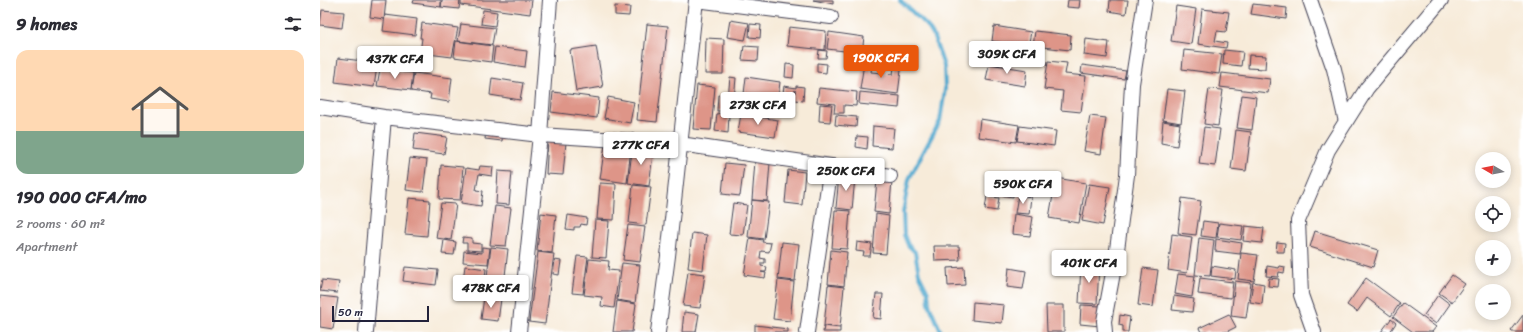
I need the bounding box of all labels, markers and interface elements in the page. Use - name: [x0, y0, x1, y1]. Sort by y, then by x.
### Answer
- text: 9 homes: [16, 9, 77, 39]
- icon: filters: [282, 13, 304, 35]
- pin: 309K CFA: [966, 41, 1048, 75]
- text: 309K CFA: [978, 42, 1036, 65]
- pin: 190K CFA: [840, 45, 922, 79]
- pin: 437K CFA: [354, 46, 436, 80]
- text: 190K CFA: [853, 46, 909, 69]
- text: 437K CFA: [366, 47, 424, 70]
- icon: home: [124, 76, 196, 148]
- pin: 273K CFA: [717, 92, 799, 126]
- text: 273K CFA: [729, 93, 787, 116]
- pin: 277K CFA: [600, 132, 682, 166]
- text: 277K CFA: [612, 133, 670, 156]
- north arrow: [1475, 152, 1511, 188]
- map controls: [1475, 152, 1511, 320]
- pin: 250K CFA: [805, 158, 887, 192]
- text: 250K CFA: [817, 159, 875, 182]
- pin: 590K CFA: [982, 171, 1064, 205]
- text: 590K CFA: [993, 172, 1053, 195]
- text: 190 000 CFA/mo: [16, 182, 147, 212]
- button: locate: [1475, 196, 1511, 232]
- text: 2 rooms · 60 m²: [16, 212, 105, 235]
- text: Apartment: [16, 235, 77, 258]
- button: +: [1475, 240, 1511, 276]
- pin: 401K CFA: [1048, 250, 1130, 284]
- text: 401K CFA: [1061, 251, 1117, 274]
- pin: 478K CFA: [450, 275, 532, 309]
- text: 478K CFA: [462, 276, 520, 299]
- button: −: [1475, 284, 1511, 320]
- text: 50 m: [338, 303, 363, 322]
- scale bar: [332, 304, 429, 323]

